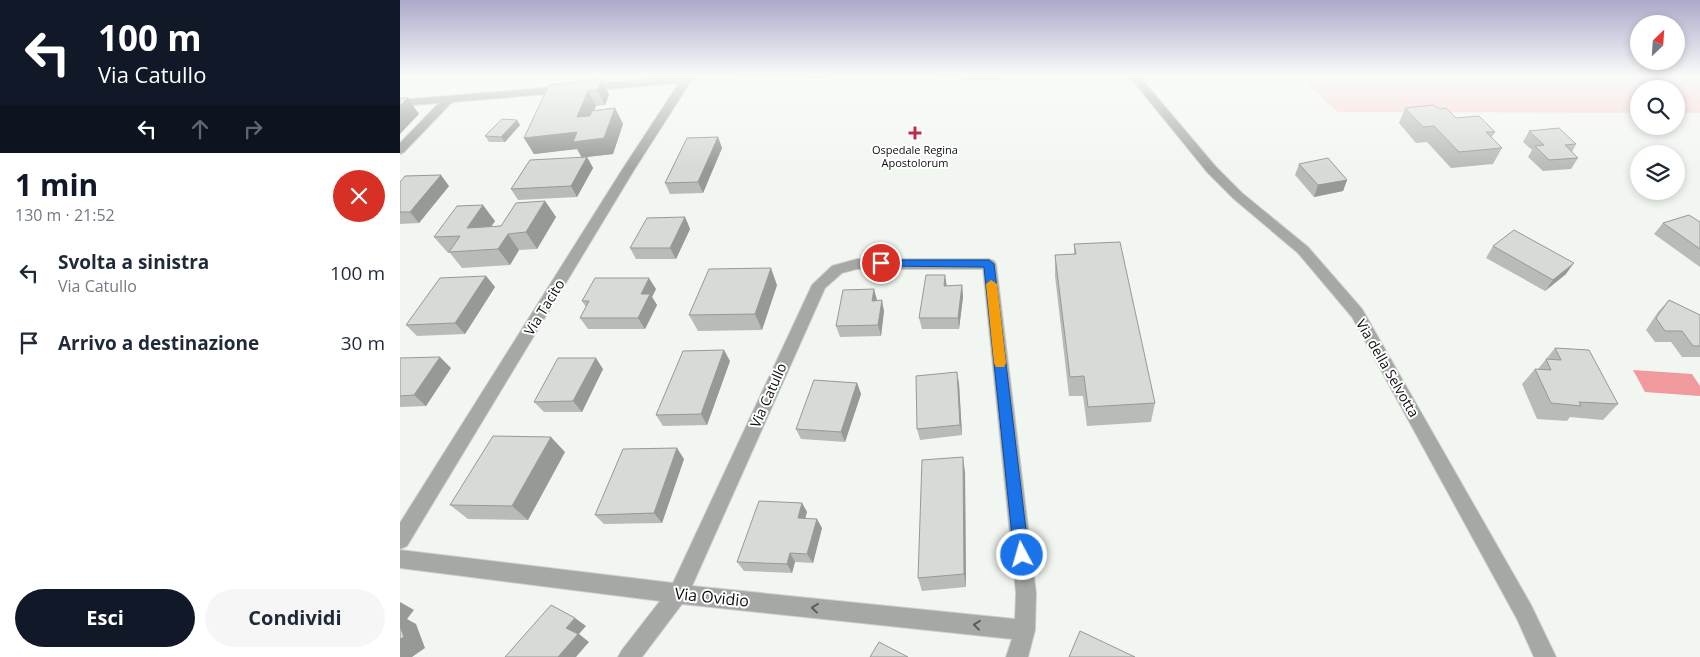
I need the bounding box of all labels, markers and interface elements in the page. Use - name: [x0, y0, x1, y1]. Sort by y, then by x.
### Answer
- text: 100 m: [98, 14, 202, 61]
- north arrow: [1630, 15, 1685, 70]
- map controls: [1630, 15, 1685, 200]
- icon: left: [15, 20, 80, 85]
- text: Via Catullo: [98, 59, 206, 89]
- button: search: [1630, 80, 1685, 135]
- icon: left: [133, 115, 161, 143]
- icon: ahead: [186, 115, 214, 143]
- icon: right: [239, 115, 267, 143]
- marker: Ospedale Regina Apostolorum: [908, 126, 922, 140]
- place label: Ospedale Regina Apostolorum: [872, 142, 958, 170]
- button: layers: [1630, 145, 1685, 200]
- text: 1 min: [15, 164, 98, 205]
- button: close: [333, 170, 385, 222]
- text: 130 m · 21:52: [15, 204, 115, 226]
- pin: [860, 242, 902, 284]
- text: Svolta a sinistra: [58, 249, 209, 275]
- icon: arrive: [867, 249, 895, 277]
- icon: left: [15, 259, 43, 287]
- text: 100 m: [330, 260, 385, 286]
- text: Via Catullo: [58, 275, 137, 297]
- street label: Via Tacito: [519, 275, 569, 339]
- street label: Via della Selvotta: [1352, 315, 1424, 421]
- icon: arrive: [15, 329, 43, 357]
- text: Arrivo a destinazione: [58, 330, 259, 356]
- text: 30 m: [341, 330, 385, 356]
- street label: Via Catullo: [745, 360, 791, 430]
- position arrow: [995, 528, 1047, 580]
- street label: Via Ovidio: [674, 582, 750, 612]
- button: Esci: [15, 589, 195, 647]
- button: Condividi: [205, 589, 385, 647]
- one-way arrow: [811, 603, 819, 614]
- one-way arrow: [972, 620, 980, 631]

